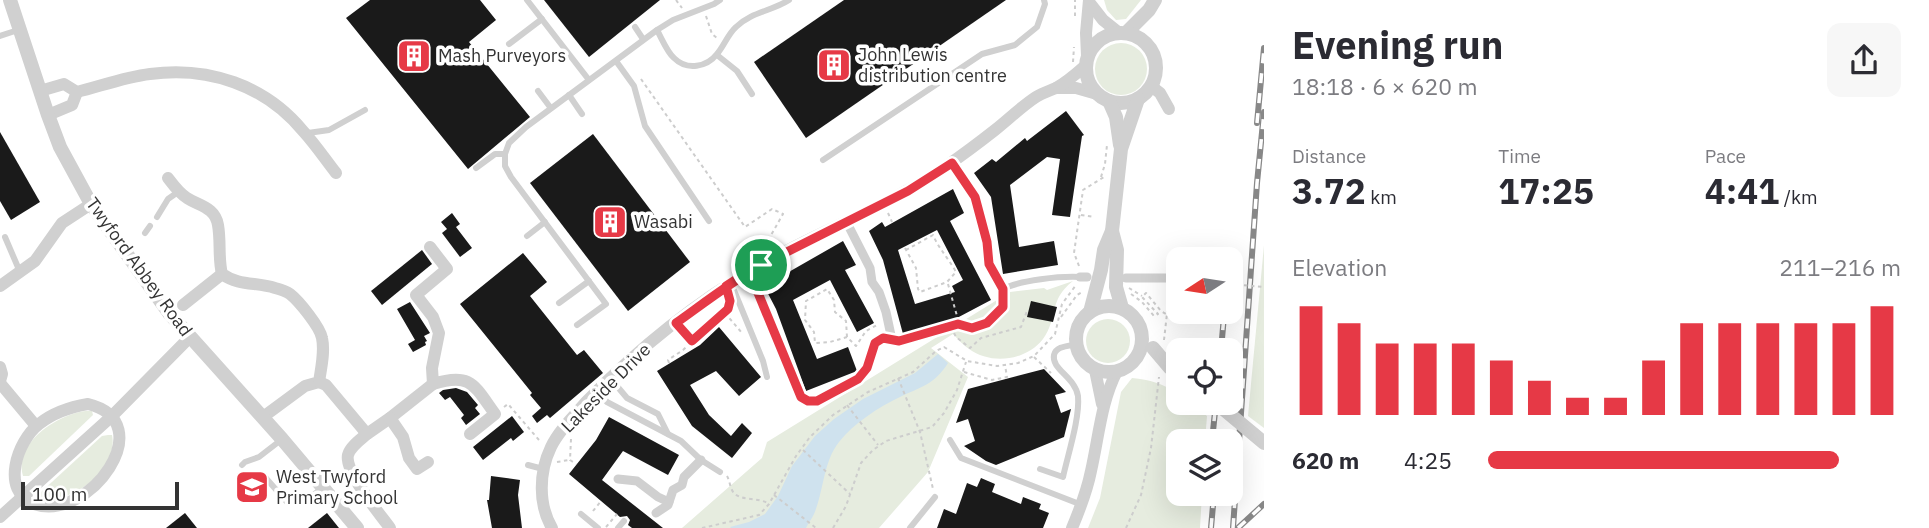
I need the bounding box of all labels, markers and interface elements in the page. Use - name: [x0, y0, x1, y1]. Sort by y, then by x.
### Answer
- text: Evening run: [1292, 20, 1503, 69]
- button: share: [1827, 23, 1901, 97]
- building icon: Mash Purveyors: [395, 37, 433, 75]
- place label: John Lewis distribution centre: [858, 43, 1007, 87]
- place label: Mash Purveyors: [438, 44, 566, 67]
- building icon: John Lewis distribution centre: [815, 46, 853, 84]
- text: 18:18 · 6 × 620 m: [1292, 71, 1478, 101]
- text: Distance: [1292, 144, 1366, 168]
- text: Time: [1498, 144, 1541, 168]
- text: Pace: [1705, 144, 1746, 168]
- text: 3.72: [1292, 168, 1366, 214]
- text: 17:25: [1498, 168, 1594, 214]
- text: 4:41: [1705, 168, 1779, 214]
- text: km: [1366, 185, 1397, 209]
- text: /km: [1779, 185, 1818, 209]
- street label: Twyford Abbey Road: [81, 193, 198, 341]
- building icon: Wasabi: [591, 203, 629, 241]
- place label: Wasabi: [634, 210, 693, 233]
- pin: [731, 235, 791, 295]
- icon: arrive: [742, 246, 780, 284]
- north arrow: [1166, 247, 1242, 324]
- map controls: [1166, 247, 1243, 506]
- text: Elevation: [1292, 252, 1387, 282]
- text: 211–216 m: [1779, 252, 1901, 282]
- street label: Lakeside Drive: [556, 338, 655, 437]
- button: locate: [1166, 338, 1243, 415]
- button: layers: [1166, 429, 1243, 506]
- text: 620 m: [1292, 445, 1359, 475]
- text: 4:25: [1404, 445, 1452, 475]
- place label: West Twyford Primary School: [276, 465, 398, 509]
- school or university icon: West Twyford Primary School: [233, 468, 271, 506]
- scale bar: [21, 479, 178, 511]
- text: 100 m: [32, 482, 87, 506]

